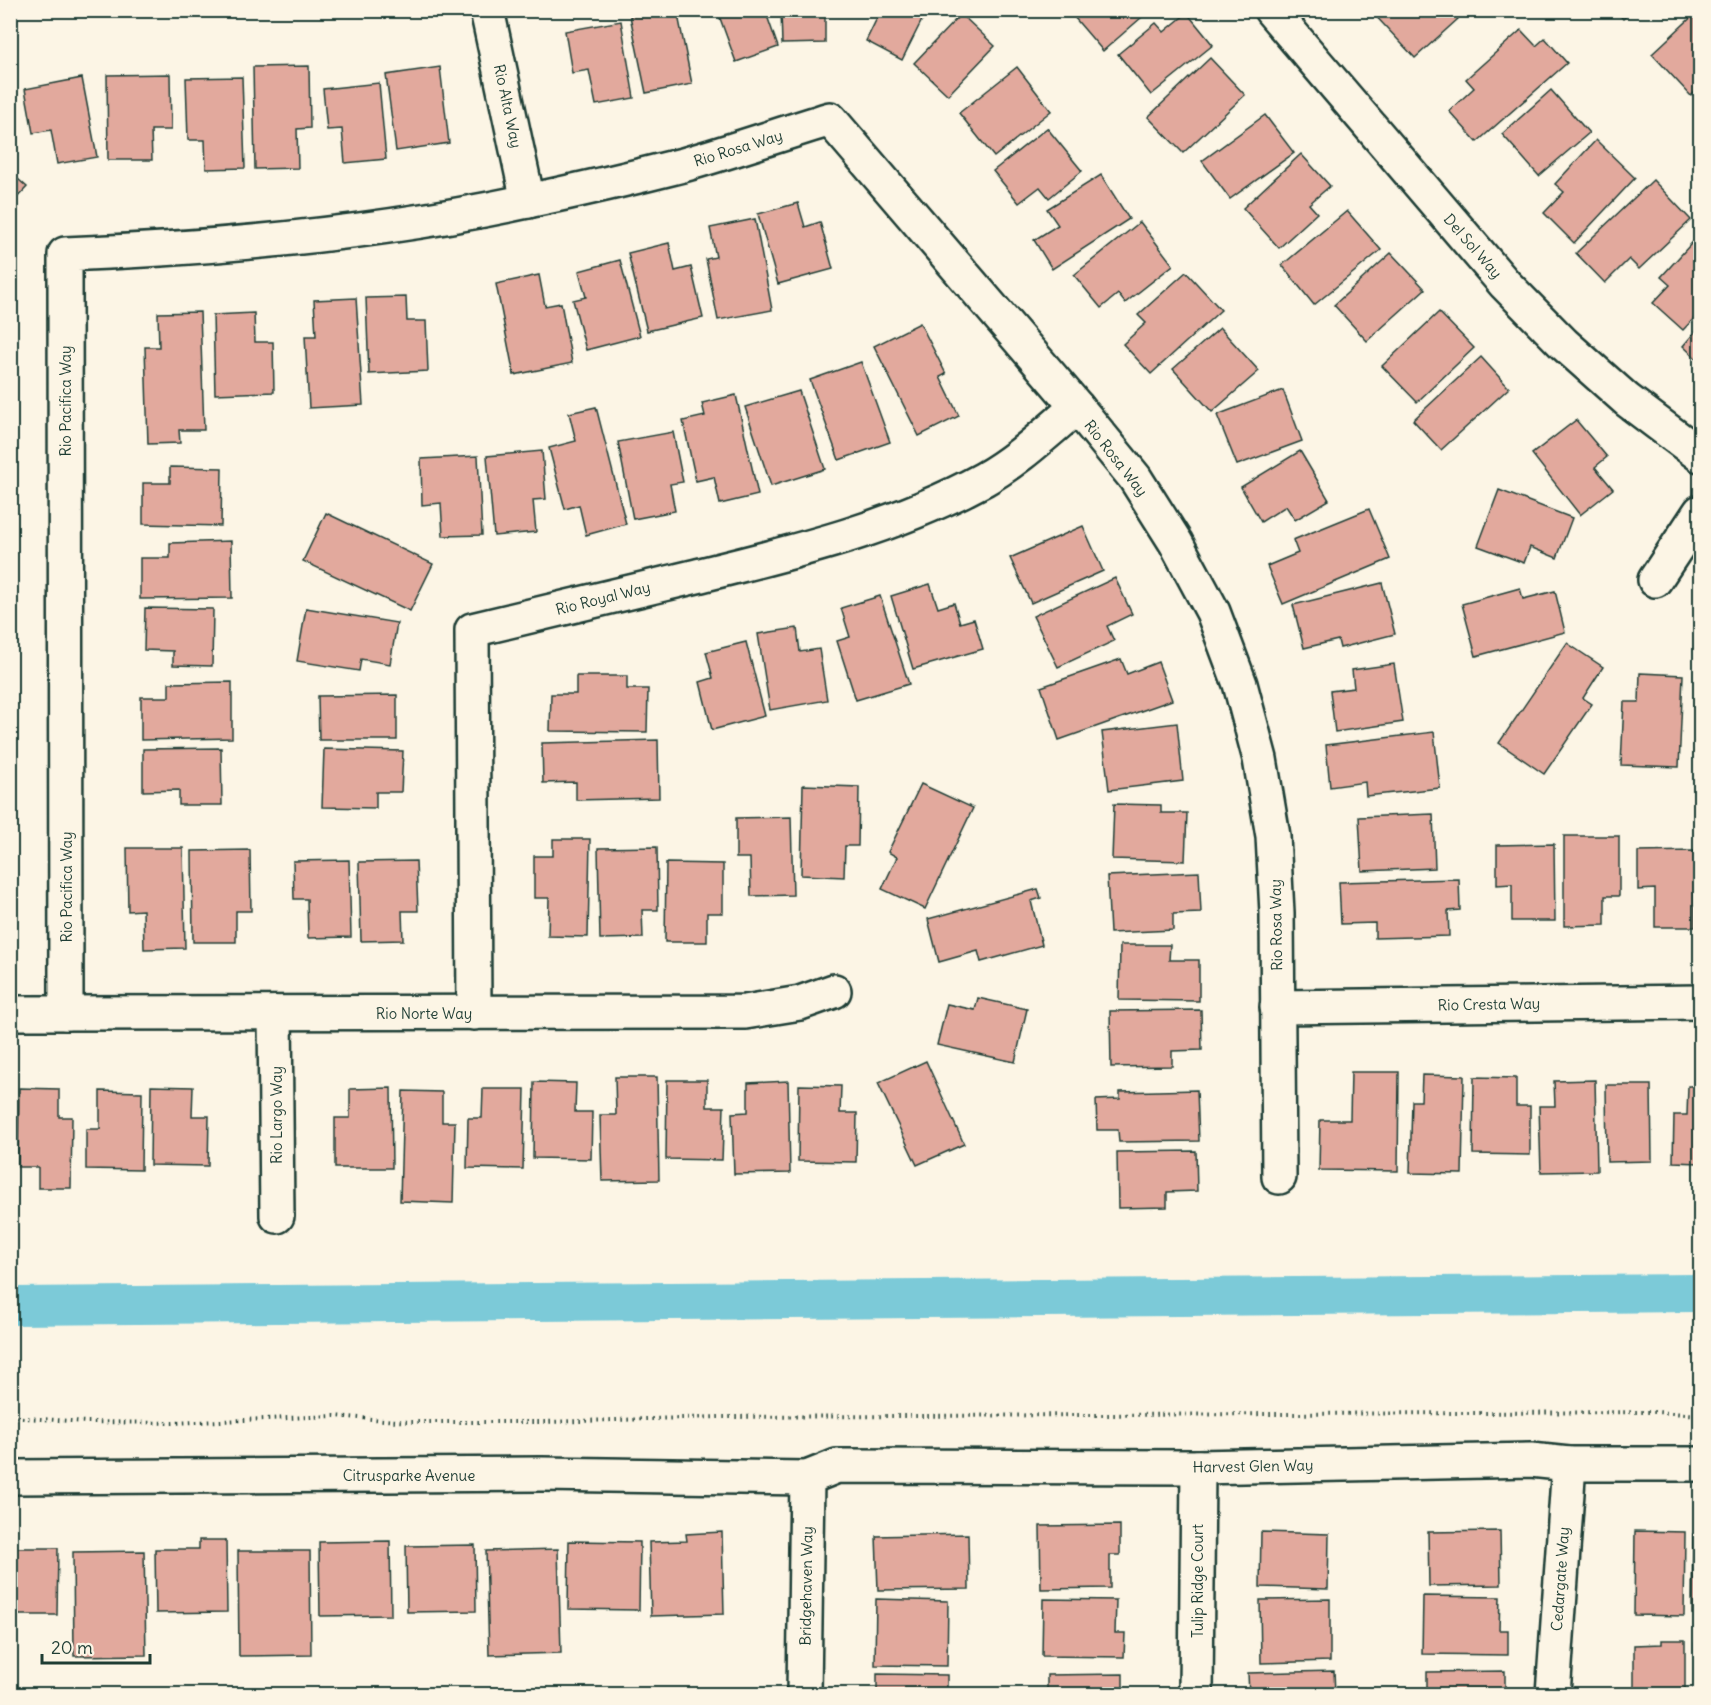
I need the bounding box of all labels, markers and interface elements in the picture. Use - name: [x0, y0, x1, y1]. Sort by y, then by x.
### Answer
- street label: Rio Alta Way: [490, 62, 526, 150]
- street label: Rio Rosa Way: [691, 125, 785, 171]
- street label: Del Sol Way: [1440, 210, 1506, 282]
- street label: Rio Pacifica Way: [56, 345, 75, 457]
- street label: Rio Rosa Way: [1080, 416, 1152, 500]
- street label: Rio Royal Way: [554, 577, 652, 619]
- street label: Rio Pacifica Way: [57, 831, 76, 943]
- street label: Rio Rosa Way: [1266, 879, 1286, 971]
- street label: Rio Cresta Way: [1438, 994, 1540, 1014]
- street label: Rio Norte Way: [376, 1004, 472, 1023]
- street label: Rio Largo Way: [267, 1066, 286, 1164]
- street label: Harvest Glen Way: [1192, 1455, 1314, 1477]
- street label: Citrusparke Avenue: [343, 1466, 475, 1485]
- street label: Tulip Ridge Court: [1188, 1524, 1207, 1638]
- street label: Bridgehaven Way: [795, 1526, 817, 1646]
- street label: Cedargate Way: [1547, 1526, 1573, 1632]
- scale bar: [42, 1627, 150, 1665]
- text: 20 m: [51, 1636, 93, 1659]

